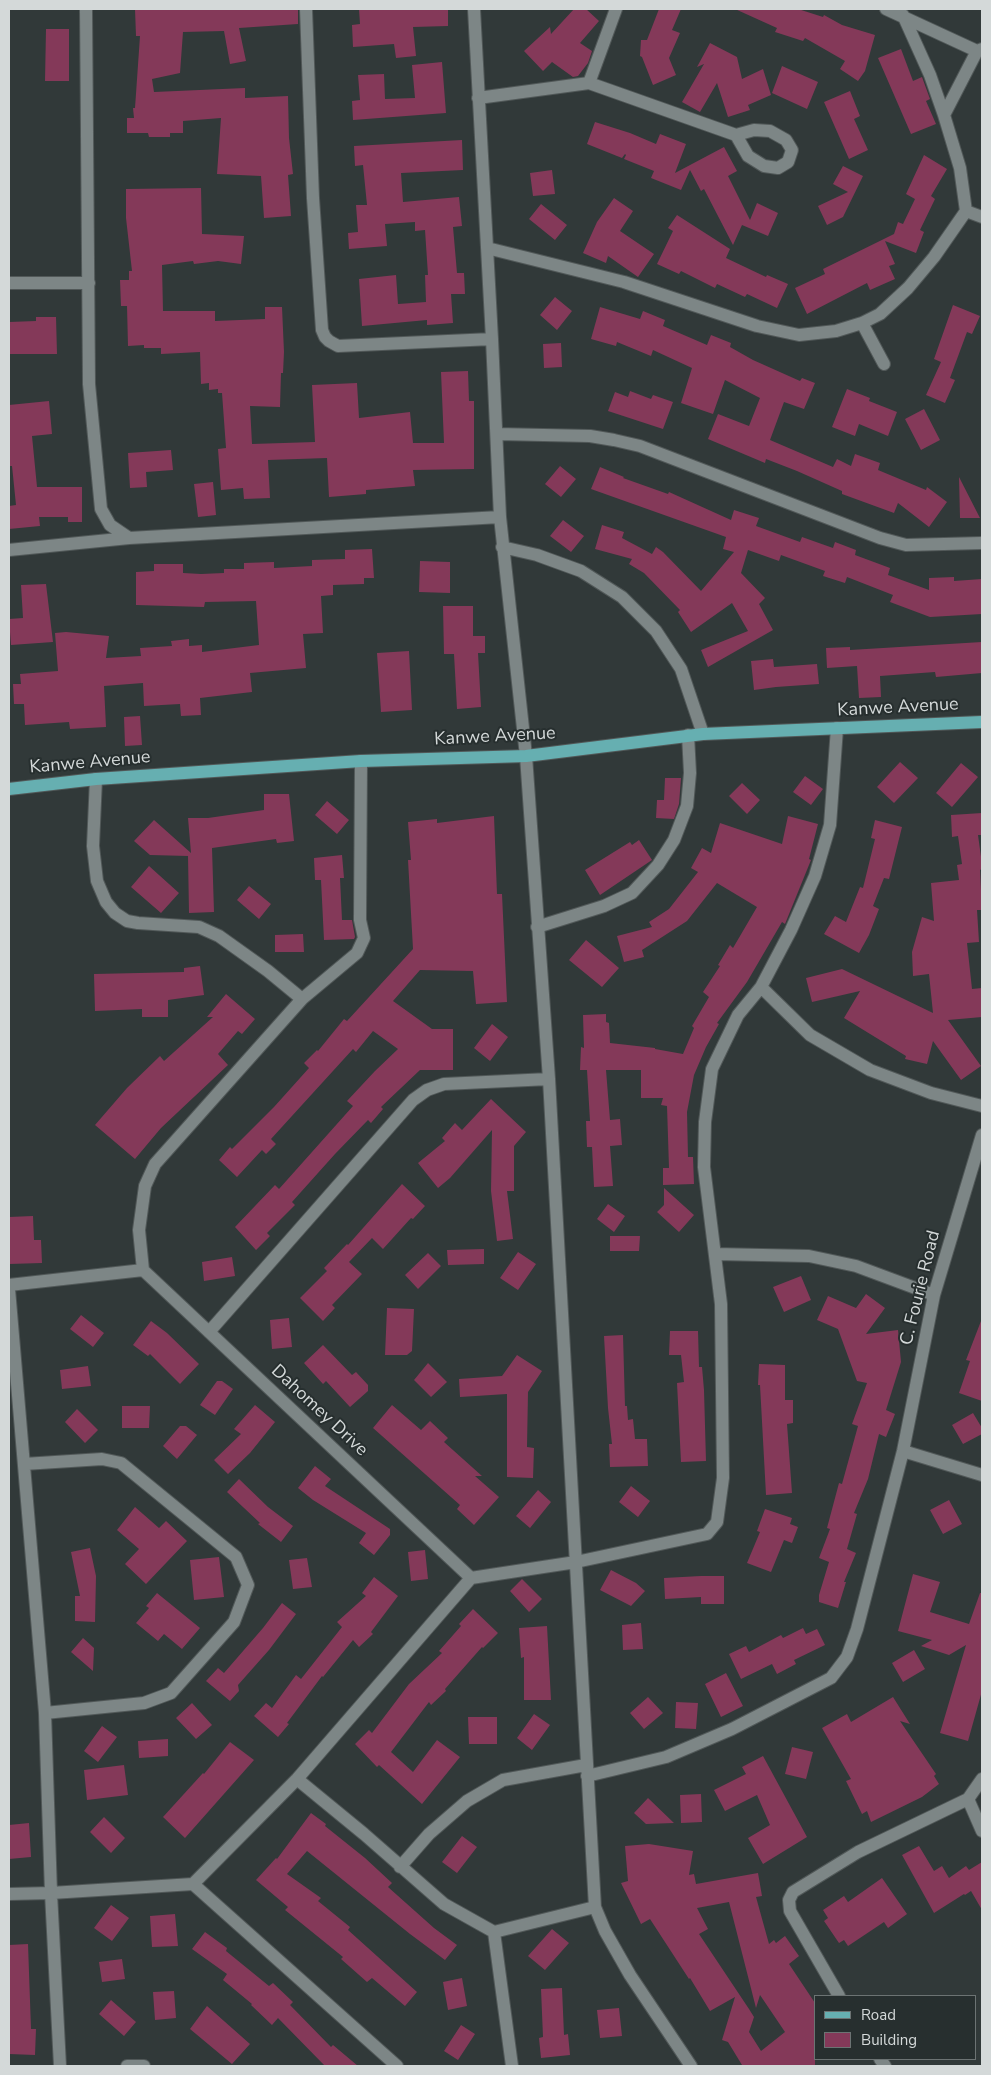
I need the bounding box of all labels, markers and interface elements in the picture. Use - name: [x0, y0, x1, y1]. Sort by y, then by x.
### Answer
- street label: Kanwe Avenue: [837, 694, 959, 722]
- street label: Kanwe Avenue: [434, 723, 556, 751]
- street label: Kanwe Avenue: [29, 747, 151, 779]
- street label: C. Fourie Road: [896, 1228, 946, 1348]
- street label: Dahomey Drive: [266, 1361, 372, 1461]
- legend: [814, 1995, 976, 2060]
- text: Road: [861, 2005, 896, 2025]
- text: Building: [861, 2030, 917, 2050]

